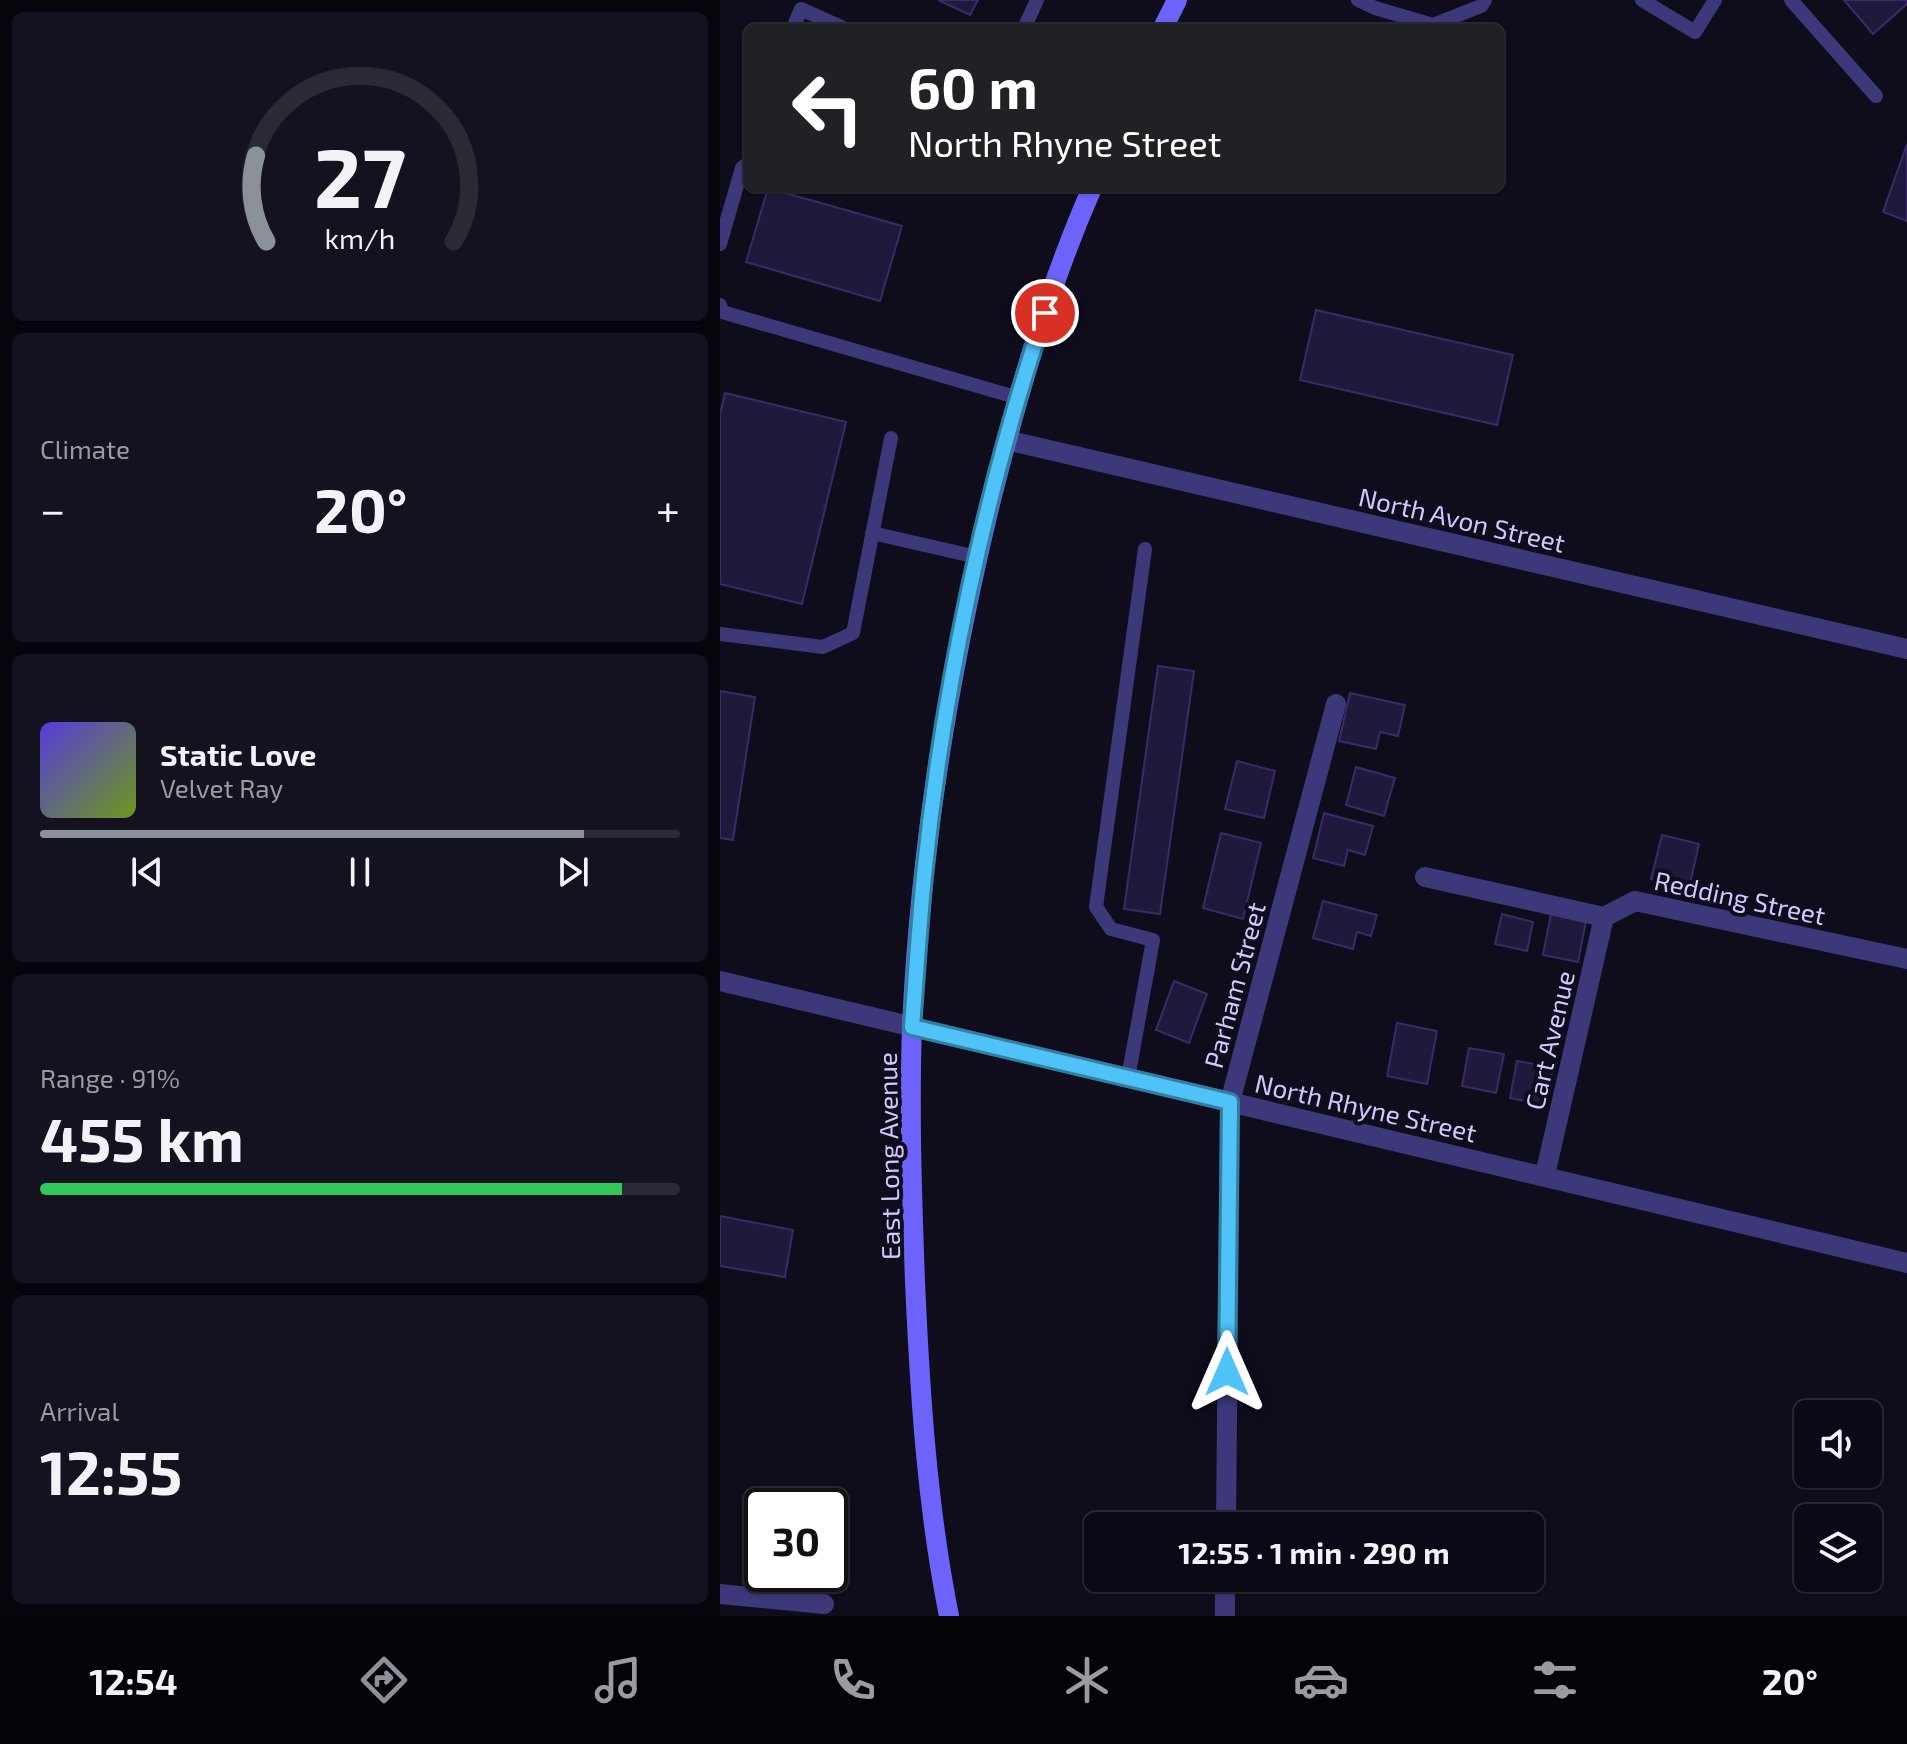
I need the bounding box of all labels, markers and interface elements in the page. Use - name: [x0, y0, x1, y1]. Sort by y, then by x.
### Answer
- text: 60 m: [908, 53, 1038, 120]
- icon: left: [776, 56, 880, 160]
- text: North Rhyne Street: [908, 121, 1221, 164]
- text: 27: [314, 125, 406, 225]
- text: km/h: [325, 221, 395, 256]
- pin: [1011, 279, 1079, 347]
- icon: arrive: [1023, 291, 1067, 335]
- text: Climate: [40, 433, 130, 464]
- text: 20°: [314, 473, 407, 545]
- street label: North Avon Street: [1356, 480, 1568, 558]
- text: −: [40, 482, 66, 535]
- text: +: [656, 482, 680, 535]
- text: Static Love: [160, 736, 316, 772]
- text: Velvet Ray: [160, 772, 283, 803]
- icon: previous: [125, 850, 169, 894]
- icon: pause: [338, 850, 382, 894]
- icon: next: [551, 850, 595, 894]
- street label: Redding Street: [1652, 864, 1828, 930]
- street label: Parham Street: [1197, 899, 1271, 1071]
- street label: Cart Avenue: [1518, 967, 1580, 1113]
- street label: East Long Avenue: [871, 1052, 905, 1260]
- text: Range · 91%: [40, 1062, 180, 1093]
- street label: North Rhyne Street: [1252, 1066, 1480, 1148]
- text: 455 km: [40, 1102, 244, 1174]
- position arrow: [1185, 1330, 1269, 1414]
- text: Arrival: [40, 1395, 119, 1426]
- map controls: [1794, 1400, 1882, 1592]
- button: sound: [1794, 1400, 1882, 1488]
- text: 12:55: [40, 1435, 182, 1507]
- speed limit sign: 30: [744, 1488, 848, 1592]
- button: layers: [1794, 1504, 1882, 1592]
- text: 12:55 · 1 min · 290 m: [1178, 1534, 1450, 1570]
- icon: directions: [356, 1652, 412, 1708]
- icon: music: [590, 1652, 646, 1708]
- icon: phone: [825, 1652, 881, 1708]
- icon: climate: [1059, 1652, 1115, 1708]
- icon: car: [1293, 1652, 1349, 1708]
- icon: filters: [1527, 1652, 1583, 1708]
- text: 12:54: [89, 1659, 178, 1702]
- text: 20°: [1762, 1659, 1818, 1702]

